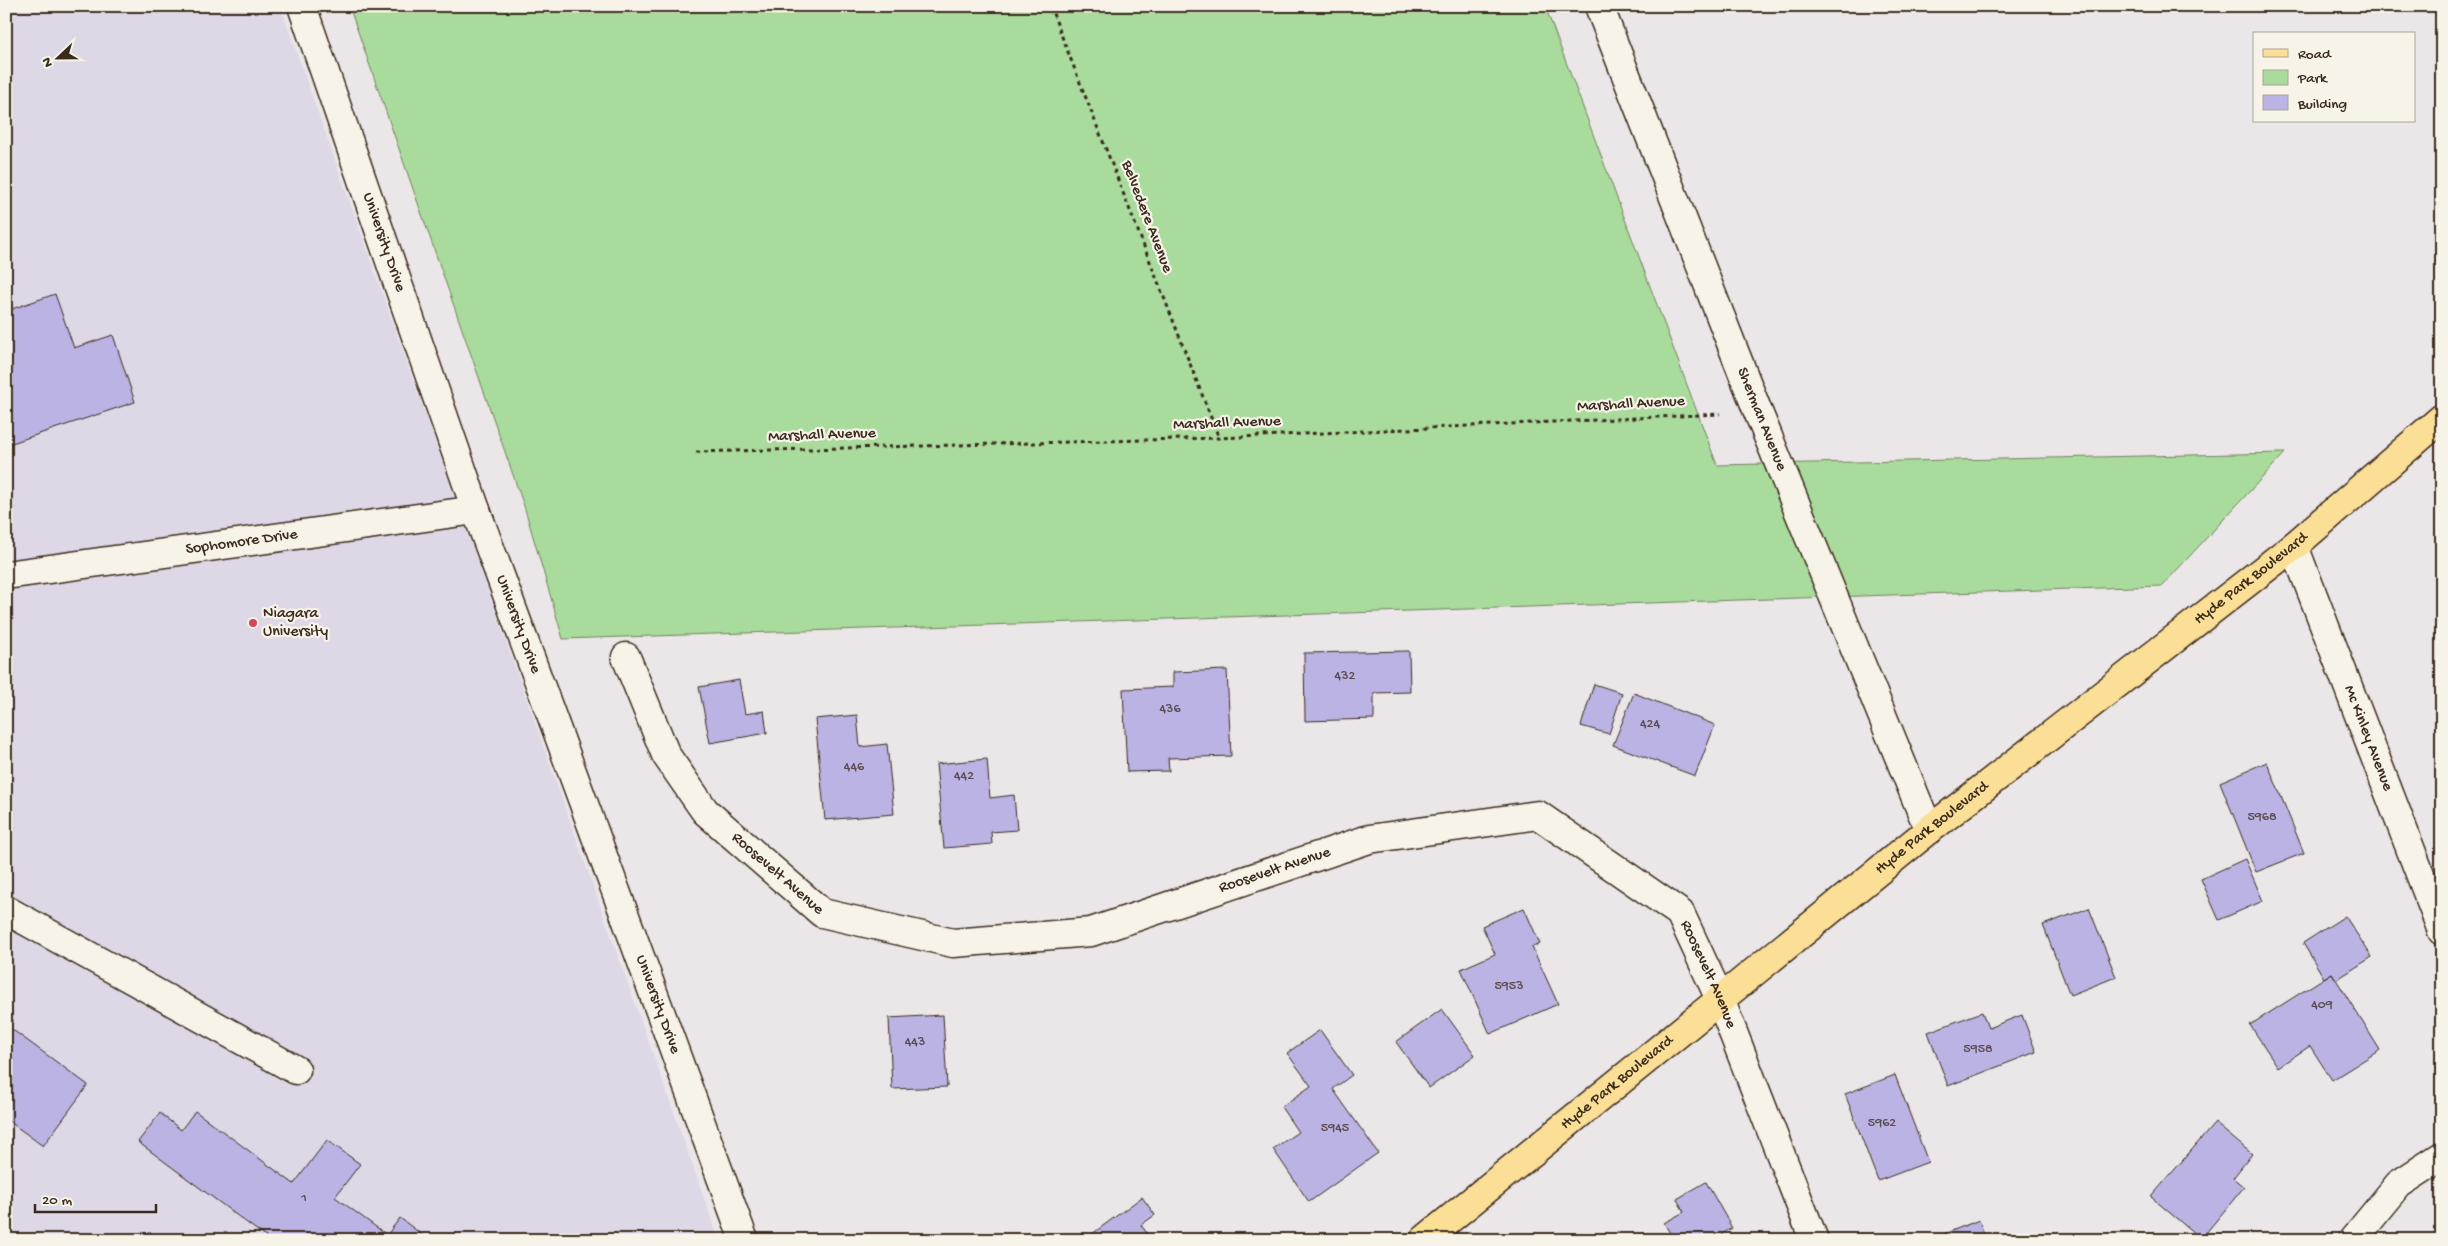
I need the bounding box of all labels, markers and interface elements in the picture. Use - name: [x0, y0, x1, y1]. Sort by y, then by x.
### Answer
- north arrow: [32, 32, 82, 82]
- legend: [2253, 32, 2416, 122]
- text: Road: [2298, 46, 2332, 64]
- text: N: [39, 55, 58, 69]
- text: Park: [2297, 70, 2328, 88]
- text: Building: [2297, 96, 2347, 114]
- street label: Belvedere Avenue: [1115, 157, 1176, 277]
- street label: University Drive: [358, 190, 410, 295]
- street label: Sherman Avenue: [1732, 365, 1791, 474]
- street label: Marshall Avenue: [1577, 393, 1686, 417]
- street label: Marshall Avenue: [1173, 413, 1282, 435]
- street label: Marshall Avenue: [768, 425, 877, 447]
- street label: Sophomore Drive: [185, 525, 300, 560]
- street label: Hyde Park Boulevard: [2190, 527, 2313, 629]
- street label: University Drive: [491, 572, 545, 677]
- place label: Niagara University: [263, 605, 328, 642]
- marker: Niagara University: [247, 617, 259, 629]
- house number: 432: [1335, 668, 1356, 685]
- street label: Mc Kinley Avenue: [2339, 683, 2397, 795]
- house number: 436: [1160, 701, 1181, 718]
- house number: 424: [1640, 716, 1660, 733]
- house number: 446: [844, 759, 865, 776]
- house number: 442: [954, 768, 974, 785]
- street label: Hyde Park Boulevard: [1872, 776, 1994, 879]
- house number: 5968: [2247, 809, 2277, 826]
- street label: Roosevelt Avenue: [727, 829, 828, 920]
- street label: Roosevelt Avenue: [1217, 843, 1334, 898]
- street label: Roosevelt Avenue: [1675, 917, 1740, 1032]
- street label: University Drive: [631, 953, 685, 1057]
- house number: 5953: [1494, 978, 1524, 995]
- house number: 409: [2311, 997, 2333, 1014]
- street label: Hyde Park Boulevard: [1557, 1031, 1679, 1134]
- house number: 443: [905, 1034, 925, 1051]
- house number: 5958: [1963, 1041, 1993, 1058]
- house number: 5962: [1868, 1115, 1896, 1132]
- house number: 5945: [1321, 1120, 1349, 1137]
- scale bar: [35, 1181, 156, 1213]
- house number: 1: [300, 1190, 307, 1207]
- text: 20 m: [42, 1192, 72, 1210]

